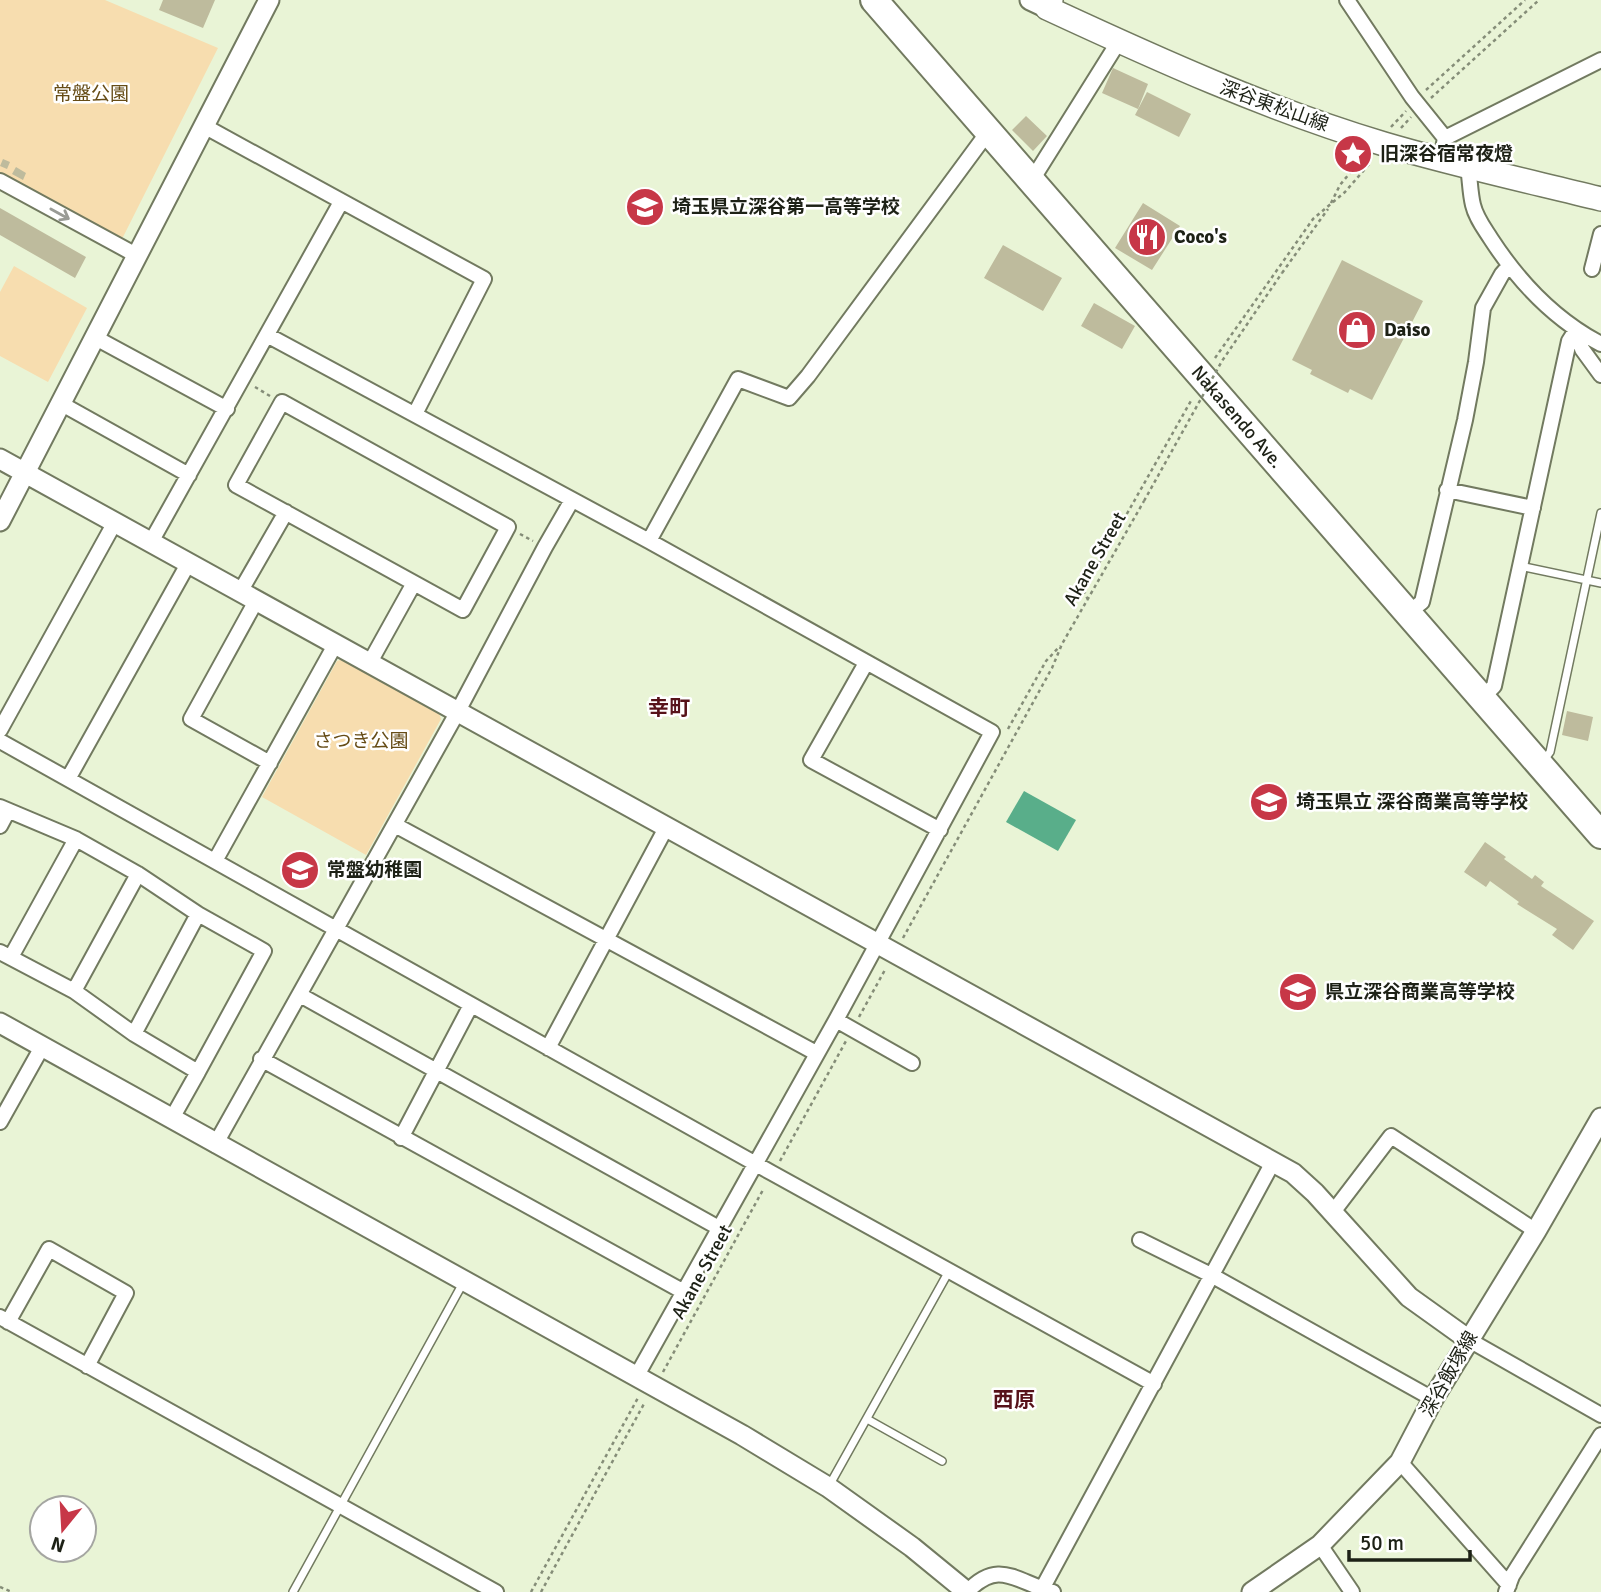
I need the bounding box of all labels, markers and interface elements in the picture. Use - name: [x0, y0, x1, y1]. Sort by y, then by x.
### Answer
- street label: 深谷東松山線: [1216, 75, 1332, 137]
- park label: 常盤公園: [53, 82, 129, 106]
- place icon: 旧深谷宿常夜燈: [1332, 133, 1374, 175]
- place label: 旧深谷宿常夜燈: [1380, 142, 1513, 166]
- school or university icon: 埼玉県立深谷第一高等学校: [624, 186, 666, 228]
- place label: 埼玉県立深谷第一高等学校: [672, 195, 900, 219]
- one-way arrow: [49, 207, 70, 221]
- restaurant icon: Coco's: [1126, 216, 1168, 258]
- place label: Coco's: [1174, 225, 1227, 249]
- shop icon: Daiso: [1336, 309, 1378, 351]
- place label: Daiso: [1384, 318, 1430, 342]
- street label: Nakasendo Ave.: [1186, 361, 1288, 473]
- street label: Akane Street: [1059, 508, 1132, 610]
- district label: 幸町: [648, 695, 690, 721]
- park label: さつき公園: [313, 729, 409, 753]
- school or university icon: 埼玉県立 深谷商業高等学校: [1248, 781, 1290, 823]
- place label: 埼玉県立 深谷商業高等学校: [1296, 790, 1528, 814]
- school or university icon: 常盤幼稚園: [279, 849, 321, 891]
- place label: 常盤幼稚園: [327, 858, 422, 882]
- school or university icon: 県立深谷商業高等学校: [1277, 971, 1319, 1013]
- place label: 県立深谷商業高等学校: [1325, 980, 1515, 1004]
- street label: Akane Street: [666, 1220, 738, 1323]
- street label: 深谷飯塚線: [1415, 1327, 1483, 1421]
- district label: 西原: [993, 1387, 1035, 1413]
- north arrow: [28, 1494, 98, 1564]
- scale bar: [1349, 1518, 1470, 1562]
- text: 50 m: [1360, 1530, 1404, 1556]
- text: N: [48, 1531, 68, 1558]

